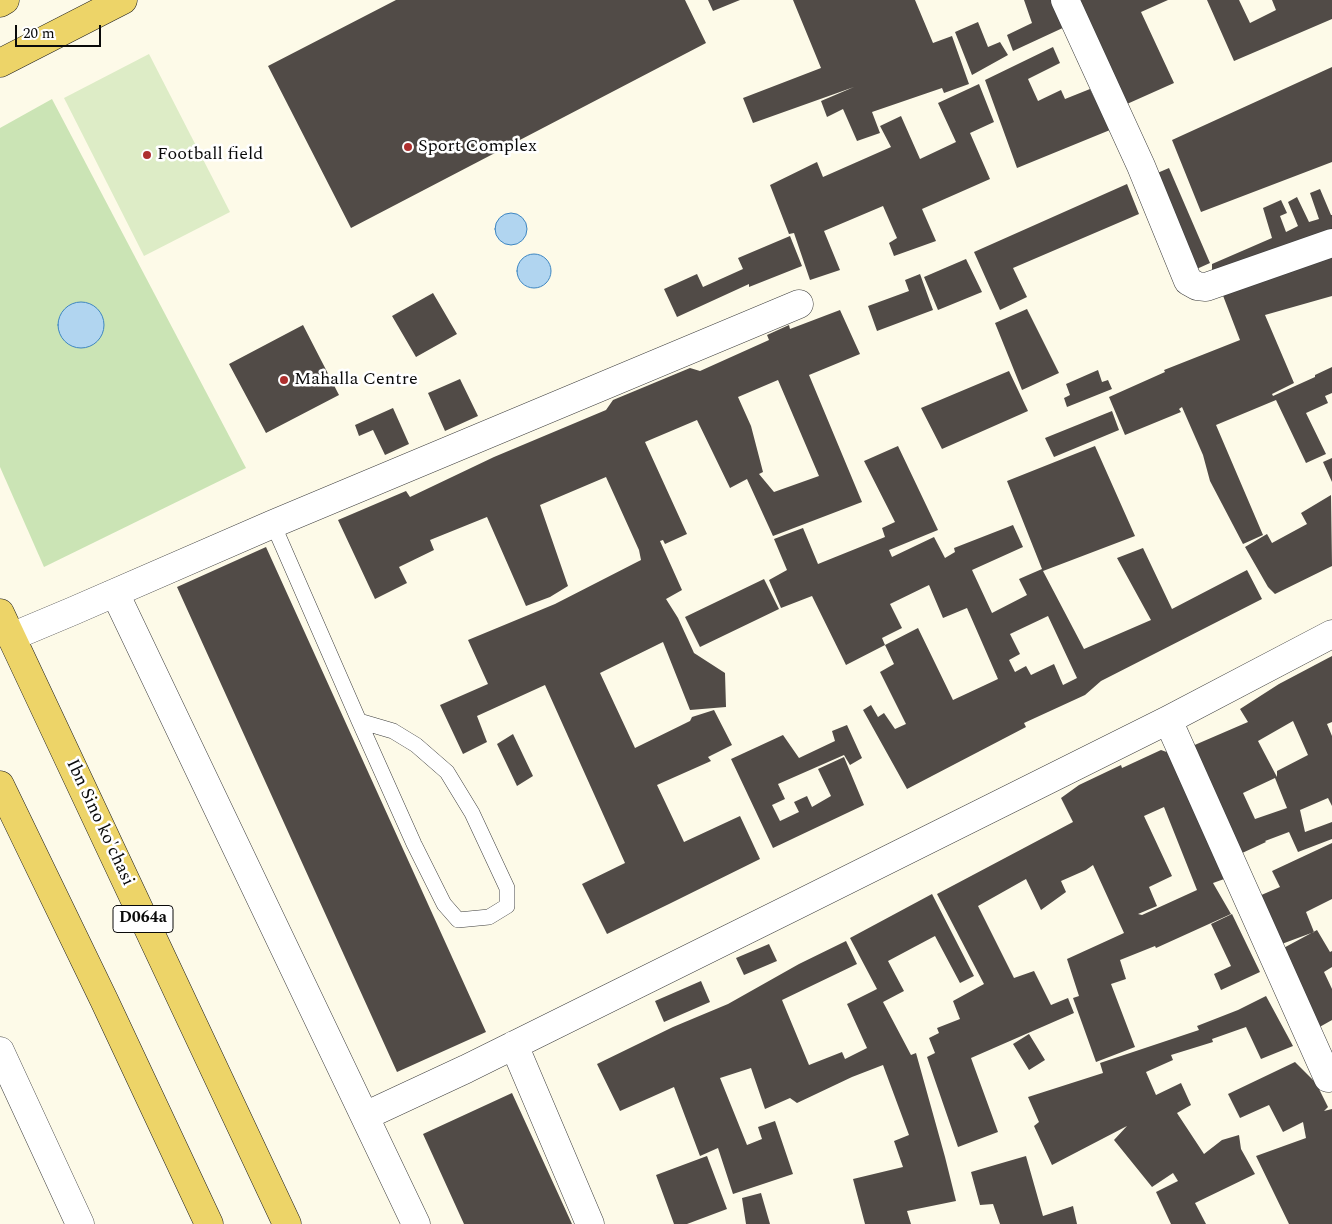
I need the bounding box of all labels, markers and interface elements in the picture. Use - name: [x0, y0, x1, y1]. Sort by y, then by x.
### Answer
- scale bar: [18, 15, 104, 47]
- text: 20 m: [23, 22, 55, 45]
- place label: Sport Complex: [418, 136, 537, 158]
- marker: Sport Complex: [402, 141, 414, 153]
- place label: Football field: [157, 144, 263, 166]
- marker: Football field: [141, 149, 153, 161]
- place label: Mahalla Centre: [294, 369, 418, 391]
- marker: Mahalla Centre: [278, 374, 290, 386]
- street label: Ibn Sino ko'chasi: [60, 756, 138, 890]
- road number: D064a: [113, 906, 173, 932]

